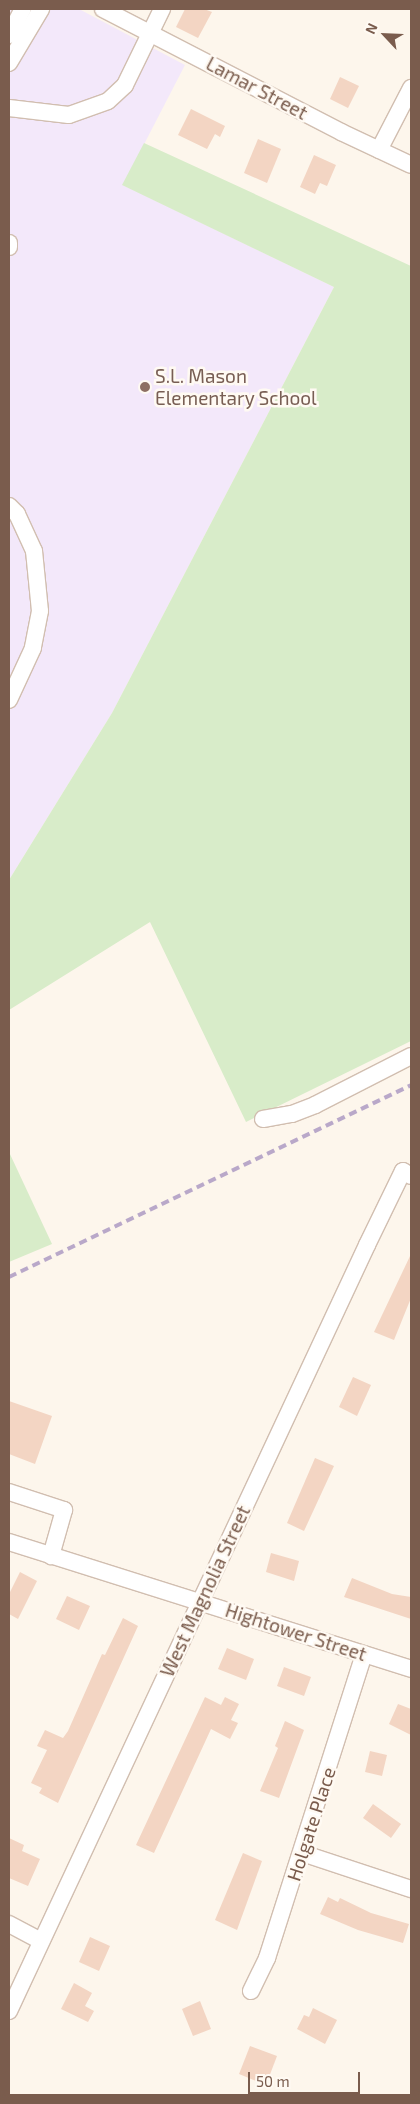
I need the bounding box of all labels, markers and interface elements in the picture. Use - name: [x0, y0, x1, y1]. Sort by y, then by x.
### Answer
- north arrow: [360, 10, 410, 60]
- text: N: [361, 20, 381, 37]
- street label: Lamar Street: [202, 52, 312, 124]
- place label: S.L. Mason Elementary School: [155, 365, 317, 409]
- marker: S.L. Mason Elementary School: [139, 381, 151, 393]
- street label: West Magnolia Street: [155, 1502, 255, 1680]
- street label: Hightower Street: [222, 1598, 370, 1666]
- street label: Holgate Place: [282, 1764, 340, 1884]
- scale bar: [250, 2062, 362, 2094]
- text: 50 m: [256, 2072, 290, 2090]

